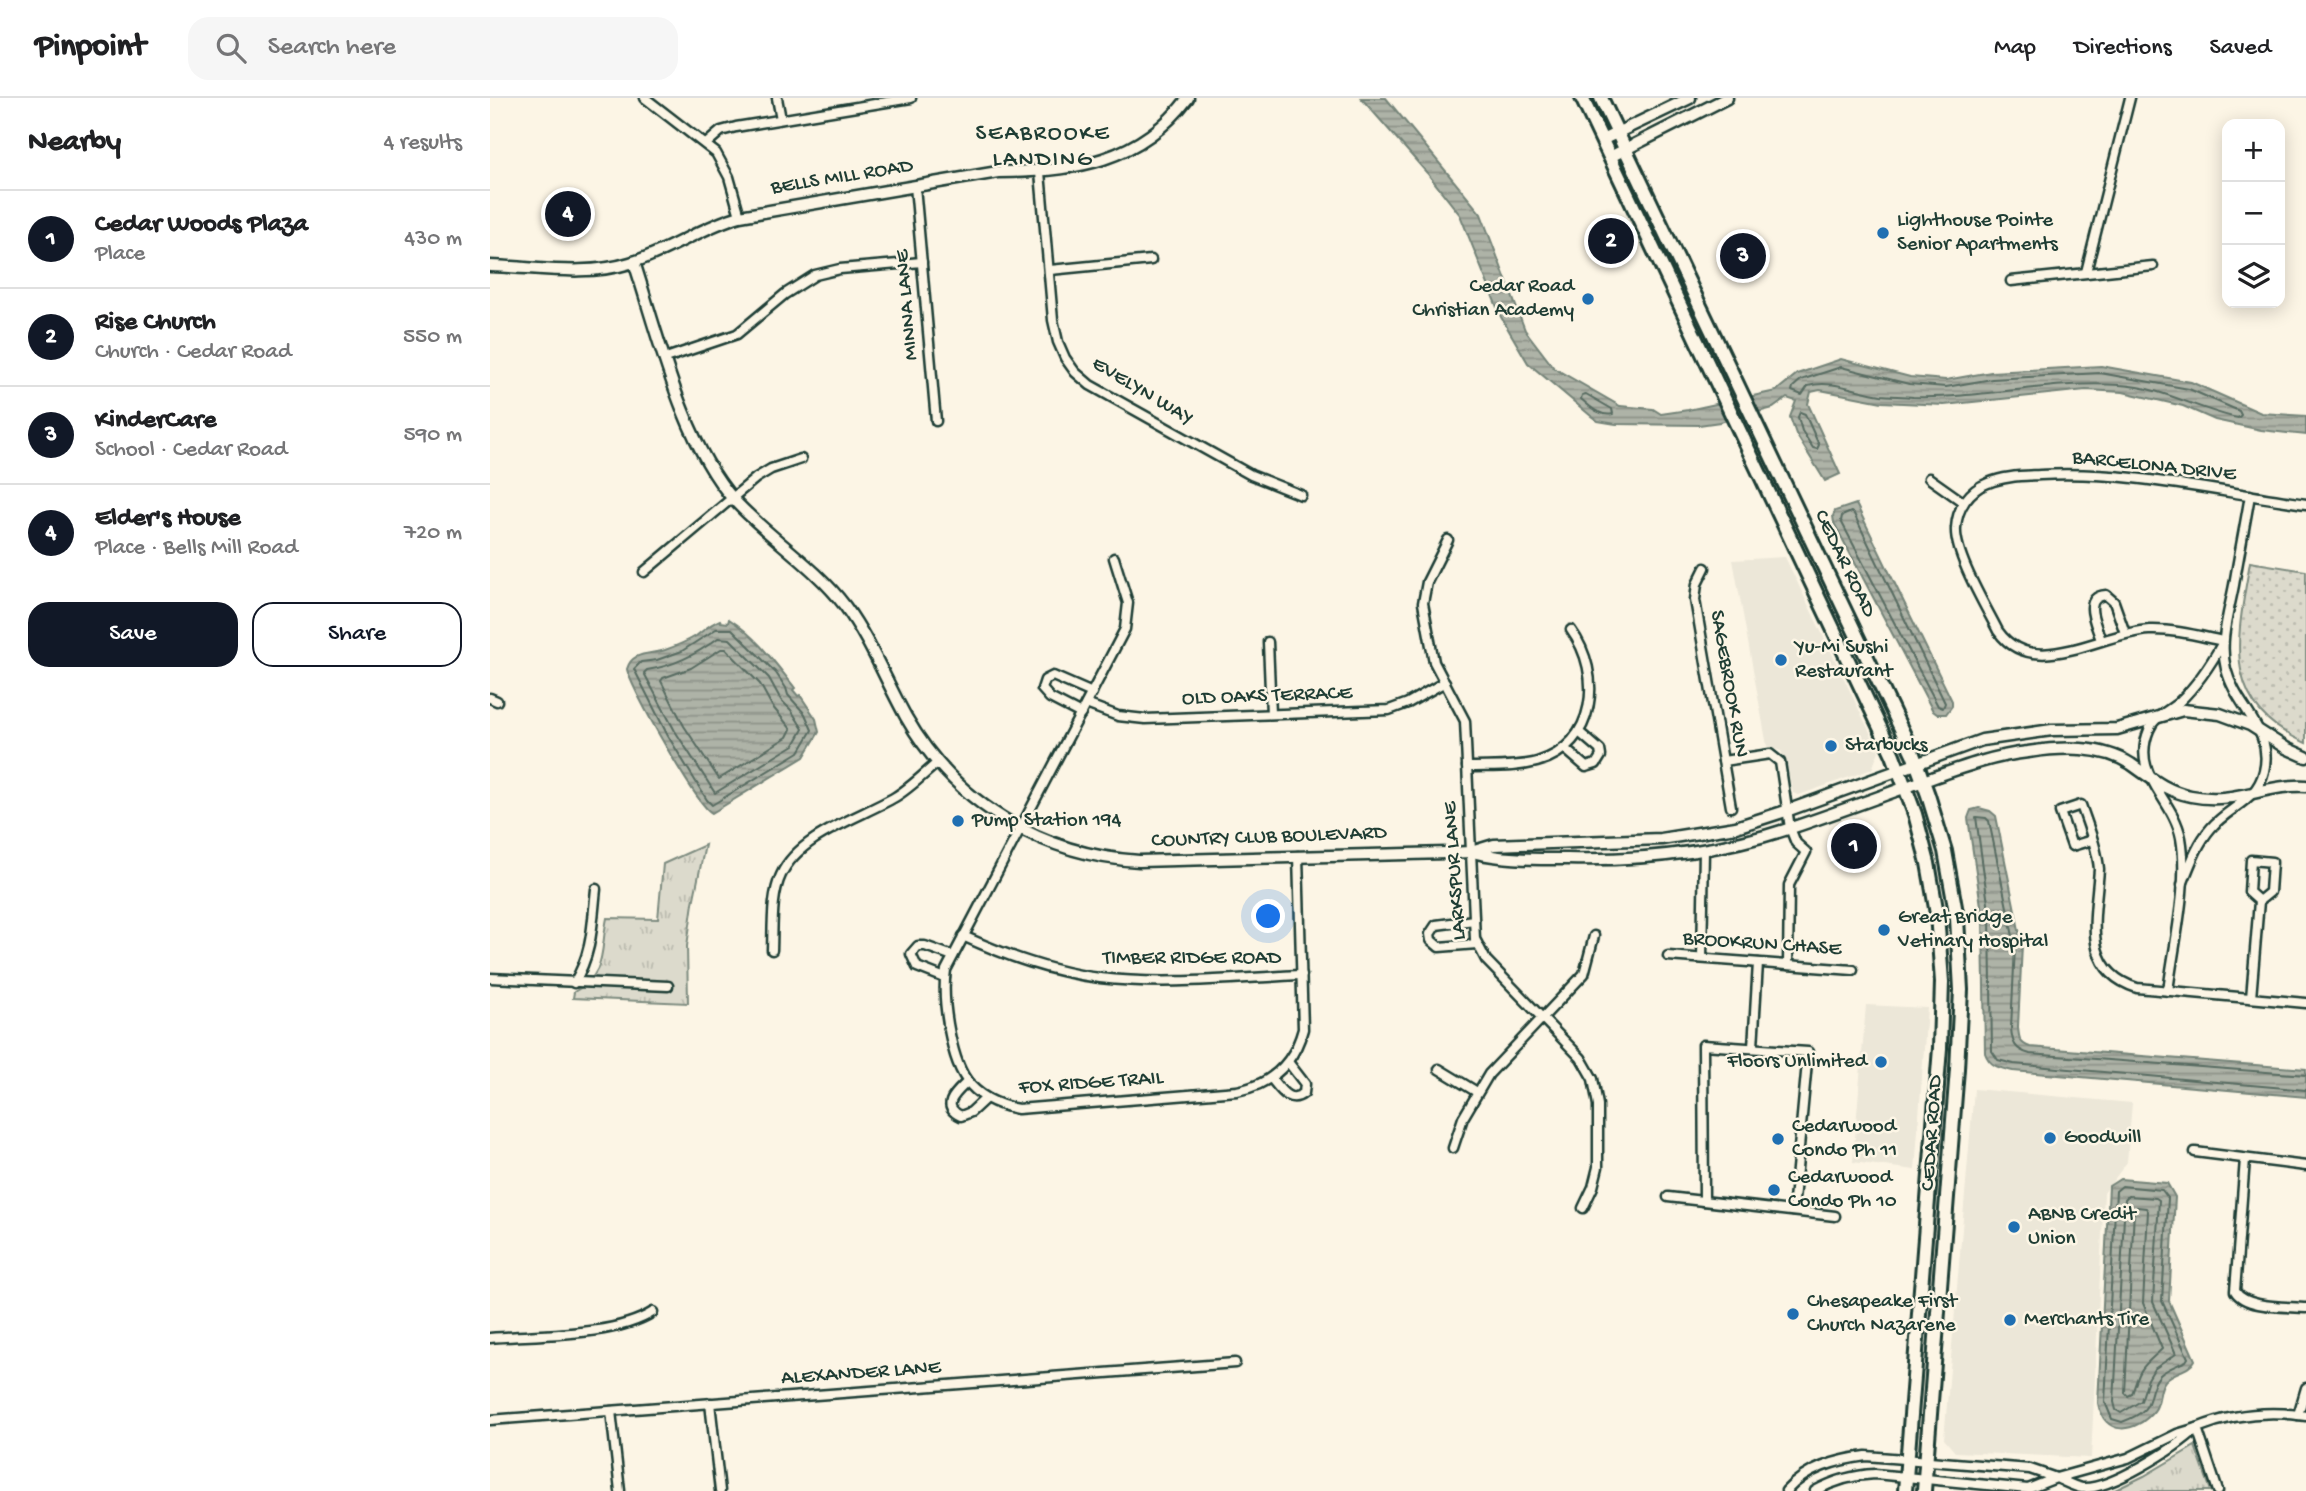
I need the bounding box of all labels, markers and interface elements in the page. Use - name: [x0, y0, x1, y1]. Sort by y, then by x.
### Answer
- search box: [188, 17, 678, 80]
- text: Pinpoint: [35, 29, 146, 67]
- icon: search: [212, 29, 250, 67]
- text: Search here: [268, 33, 396, 64]
- text: Map: [1994, 34, 2036, 63]
- text: Directions: [2074, 34, 2172, 63]
- text: Saved: [2210, 34, 2271, 63]
- map controls: [2222, 119, 2285, 308]
- button: +: [2222, 119, 2285, 182]
- district label: SEABROOKE LANDING: [975, 121, 1111, 174]
- text: Nearby: [28, 126, 121, 161]
- text: 4 results: [383, 130, 462, 157]
- street label: BELLS MILL ROAD: [768, 154, 915, 202]
- button: −: [2222, 182, 2285, 245]
- pin: 4: [545, 188, 591, 240]
- place label: Lighthouse Pointe Senior Apartments: [1897, 209, 2059, 258]
- text: Cedar Woods Plaza: [95, 210, 308, 241]
- pin: 2: [1588, 215, 1634, 267]
- marker: Lighthouse Pointe Senior Apartments: [1875, 225, 1891, 241]
- text: 1: [46, 226, 56, 253]
- text: 430 m: [404, 226, 462, 253]
- pin: 3: [1720, 230, 1766, 282]
- text: Place: [95, 241, 145, 268]
- button: layers: [2222, 245, 2285, 308]
- street label: MINNA LANE: [891, 248, 925, 362]
- place label: Cedar Road Christian Academy: [1412, 275, 1576, 324]
- marker: Cedar Road Christian Academy: [1580, 291, 1596, 307]
- text: Rise Church: [95, 308, 216, 339]
- text: 2: [45, 324, 57, 351]
- text: 550 m: [403, 324, 462, 351]
- text: Church · Cedar Road: [95, 339, 291, 366]
- street label: EVELYN WAY: [1087, 352, 1197, 432]
- text: KinderCare: [95, 406, 216, 437]
- text: 3: [45, 422, 57, 449]
- text: 590 m: [404, 422, 462, 449]
- text: School · Cedar Road: [95, 437, 287, 464]
- street label: BARCELONA DRIVE: [2070, 446, 2238, 488]
- text: Elder's House: [95, 504, 241, 535]
- street label: CEDAR ROAD: [1807, 506, 1881, 622]
- text: 4: [46, 520, 56, 547]
- text: 720 m: [404, 520, 462, 547]
- text: Place · Bells Mill Road: [95, 535, 298, 562]
- button: Save: [28, 602, 238, 667]
- button: Share: [252, 602, 462, 667]
- street label: SAGEBROOK RUN: [1703, 609, 1753, 759]
- place label: Yu-Mi Sushi Restaurant: [1793, 636, 1895, 685]
- marker: Yu-Mi Sushi Restaurant: [1773, 652, 1789, 668]
- street label: OLD OAKS TERRACE: [1181, 682, 1353, 712]
- place label: Starbucks: [1845, 734, 1929, 759]
- marker: Starbucks: [1823, 738, 1839, 754]
- street label: LARKSPUR LANE: [1439, 800, 1473, 941]
- place label: Pump Station 194: [971, 809, 1122, 834]
- marker: Pump Station 194: [950, 813, 966, 829]
- pin: 1: [1831, 820, 1877, 872]
- street label: COUNTRY CLUB BOULEVARD: [1151, 821, 1387, 855]
- your location: [1251, 899, 1285, 933]
- place label: Great Bridge Vetinary Hospital: [1897, 906, 2048, 955]
- marker: Great Bridge Vetinary Hospital: [1876, 922, 1892, 938]
- street label: BROOKRUN CHASE: [1681, 927, 1843, 963]
- street label: TIMBER RIDGE ROAD: [1102, 947, 1281, 972]
- place label: Floors Unlimited: [1726, 1050, 1869, 1075]
- marker: Floors Unlimited: [1873, 1054, 1889, 1070]
- street label: FOX RIDGE TRAIL: [1017, 1066, 1165, 1102]
- street label: CEDAR ROAD: [1916, 1074, 1950, 1192]
- place label: Cedarwood Condo Ph 11: [1792, 1115, 1898, 1164]
- place label: Goodwill: [2064, 1126, 2141, 1151]
- marker: Goodwill: [2042, 1130, 2058, 1146]
- marker: Cedarwood Condo Ph 11: [1770, 1131, 1786, 1147]
- place label: Cedarwood Condo Ph 10: [1788, 1166, 1897, 1215]
- marker: Cedarwood Condo Ph 10: [1766, 1182, 1782, 1198]
- place label: ABNB Credit Union: [2028, 1203, 2138, 1252]
- marker: ABNB Credit Union: [2006, 1219, 2022, 1235]
- place label: Chesapeake First Church Nazarene: [1807, 1290, 1959, 1339]
- marker: Chesapeake First Church Nazarene: [1785, 1306, 1801, 1322]
- place label: Merchants Tire: [2024, 1308, 2150, 1333]
- marker: Merchants Tire: [2002, 1312, 2018, 1328]
- street label: ALEXANDER LANE: [780, 1356, 943, 1392]

